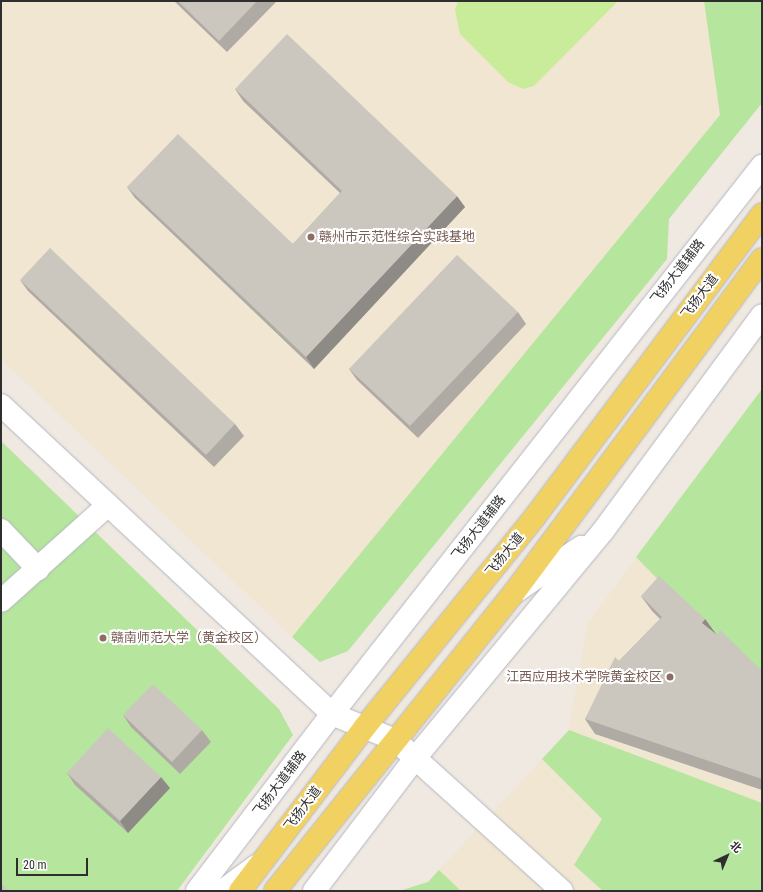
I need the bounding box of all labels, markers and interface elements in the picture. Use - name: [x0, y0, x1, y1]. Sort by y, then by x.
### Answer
- place label: 赣州市示范性综合实践基地: [319, 229, 475, 245]
- marker: 赣州市示范性综合实践基地: [306, 232, 316, 242]
- street label: 飞扬大道辅路: [648, 236, 708, 308]
- street label: 飞扬大道: [678, 272, 722, 322]
- street label: 飞扬大道辅路: [449, 492, 509, 564]
- street label: 飞扬大道: [483, 530, 527, 580]
- place label: 赣南师范大学（黄金校区）: [111, 630, 267, 646]
- marker: 赣南师范大学（黄金校区）: [98, 633, 108, 643]
- place label: 江西应用技术学院黄金校区: [506, 669, 662, 685]
- marker: 江西应用技术学院黄金校区: [665, 672, 675, 682]
- street label: 飞扬大道辅路: [250, 748, 310, 820]
- street label: 飞扬大道: [281, 784, 325, 834]
- north arrow: [707, 836, 747, 876]
- text: 北: [727, 839, 744, 856]
- scale bar: [18, 850, 90, 876]
- text: 20 m: [23, 858, 47, 872]

